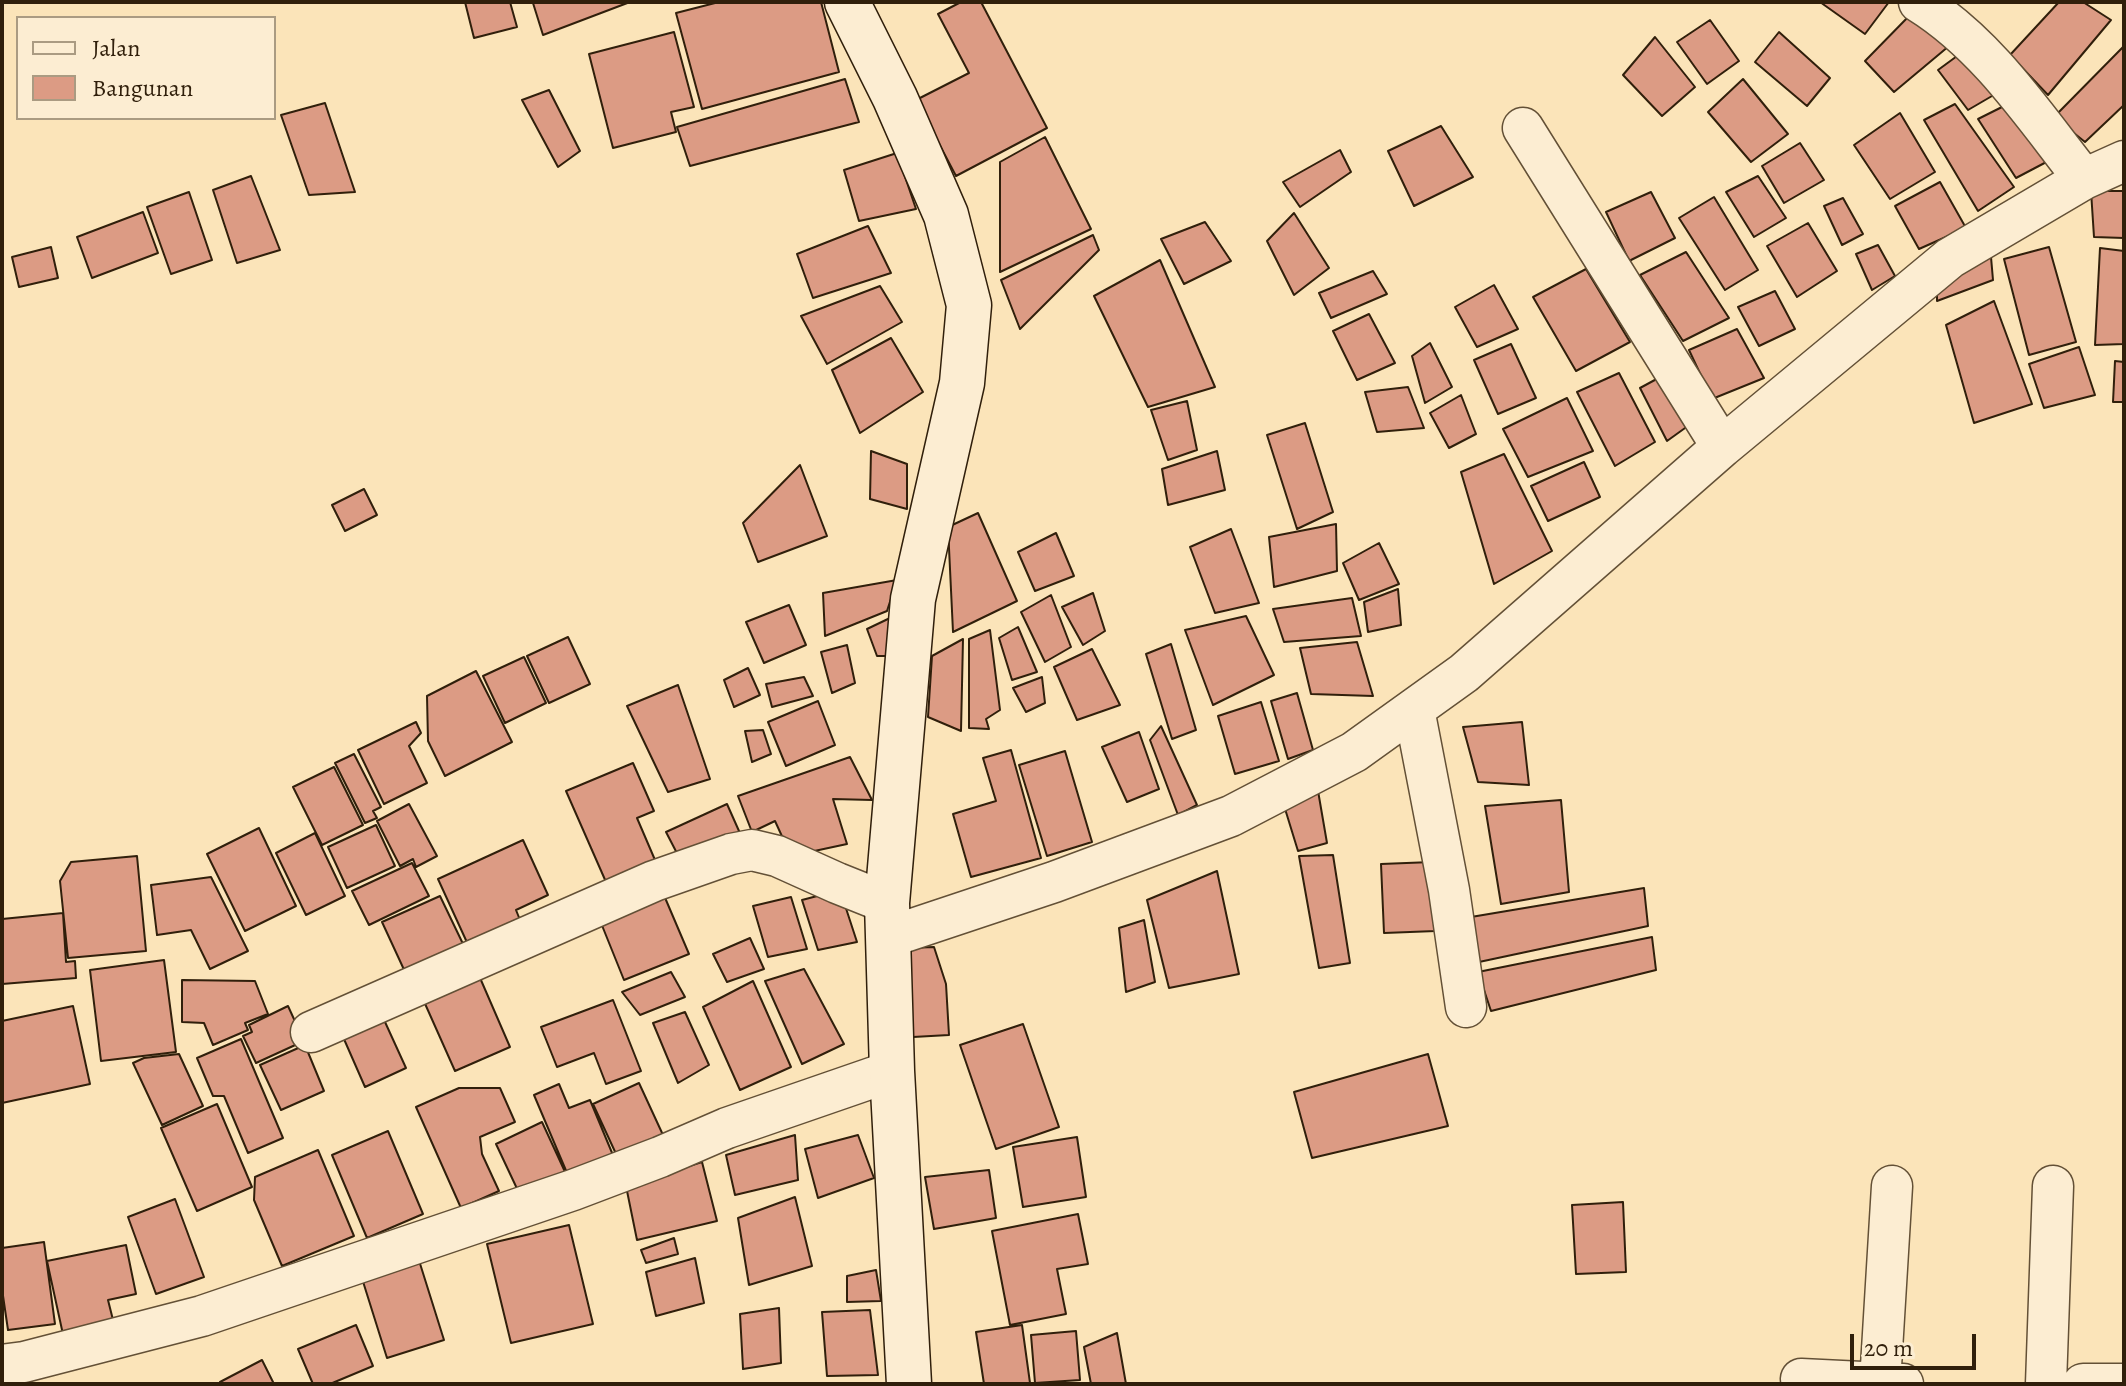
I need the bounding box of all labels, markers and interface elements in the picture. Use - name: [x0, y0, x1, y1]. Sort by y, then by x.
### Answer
- legend: [16, 16, 276, 120]
- text: Jalan: [92, 32, 141, 64]
- text: Bangunan: [92, 72, 193, 104]
- scale bar: [1854, 1318, 1980, 1368]
- text: 20 m: [1864, 1332, 1913, 1364]

